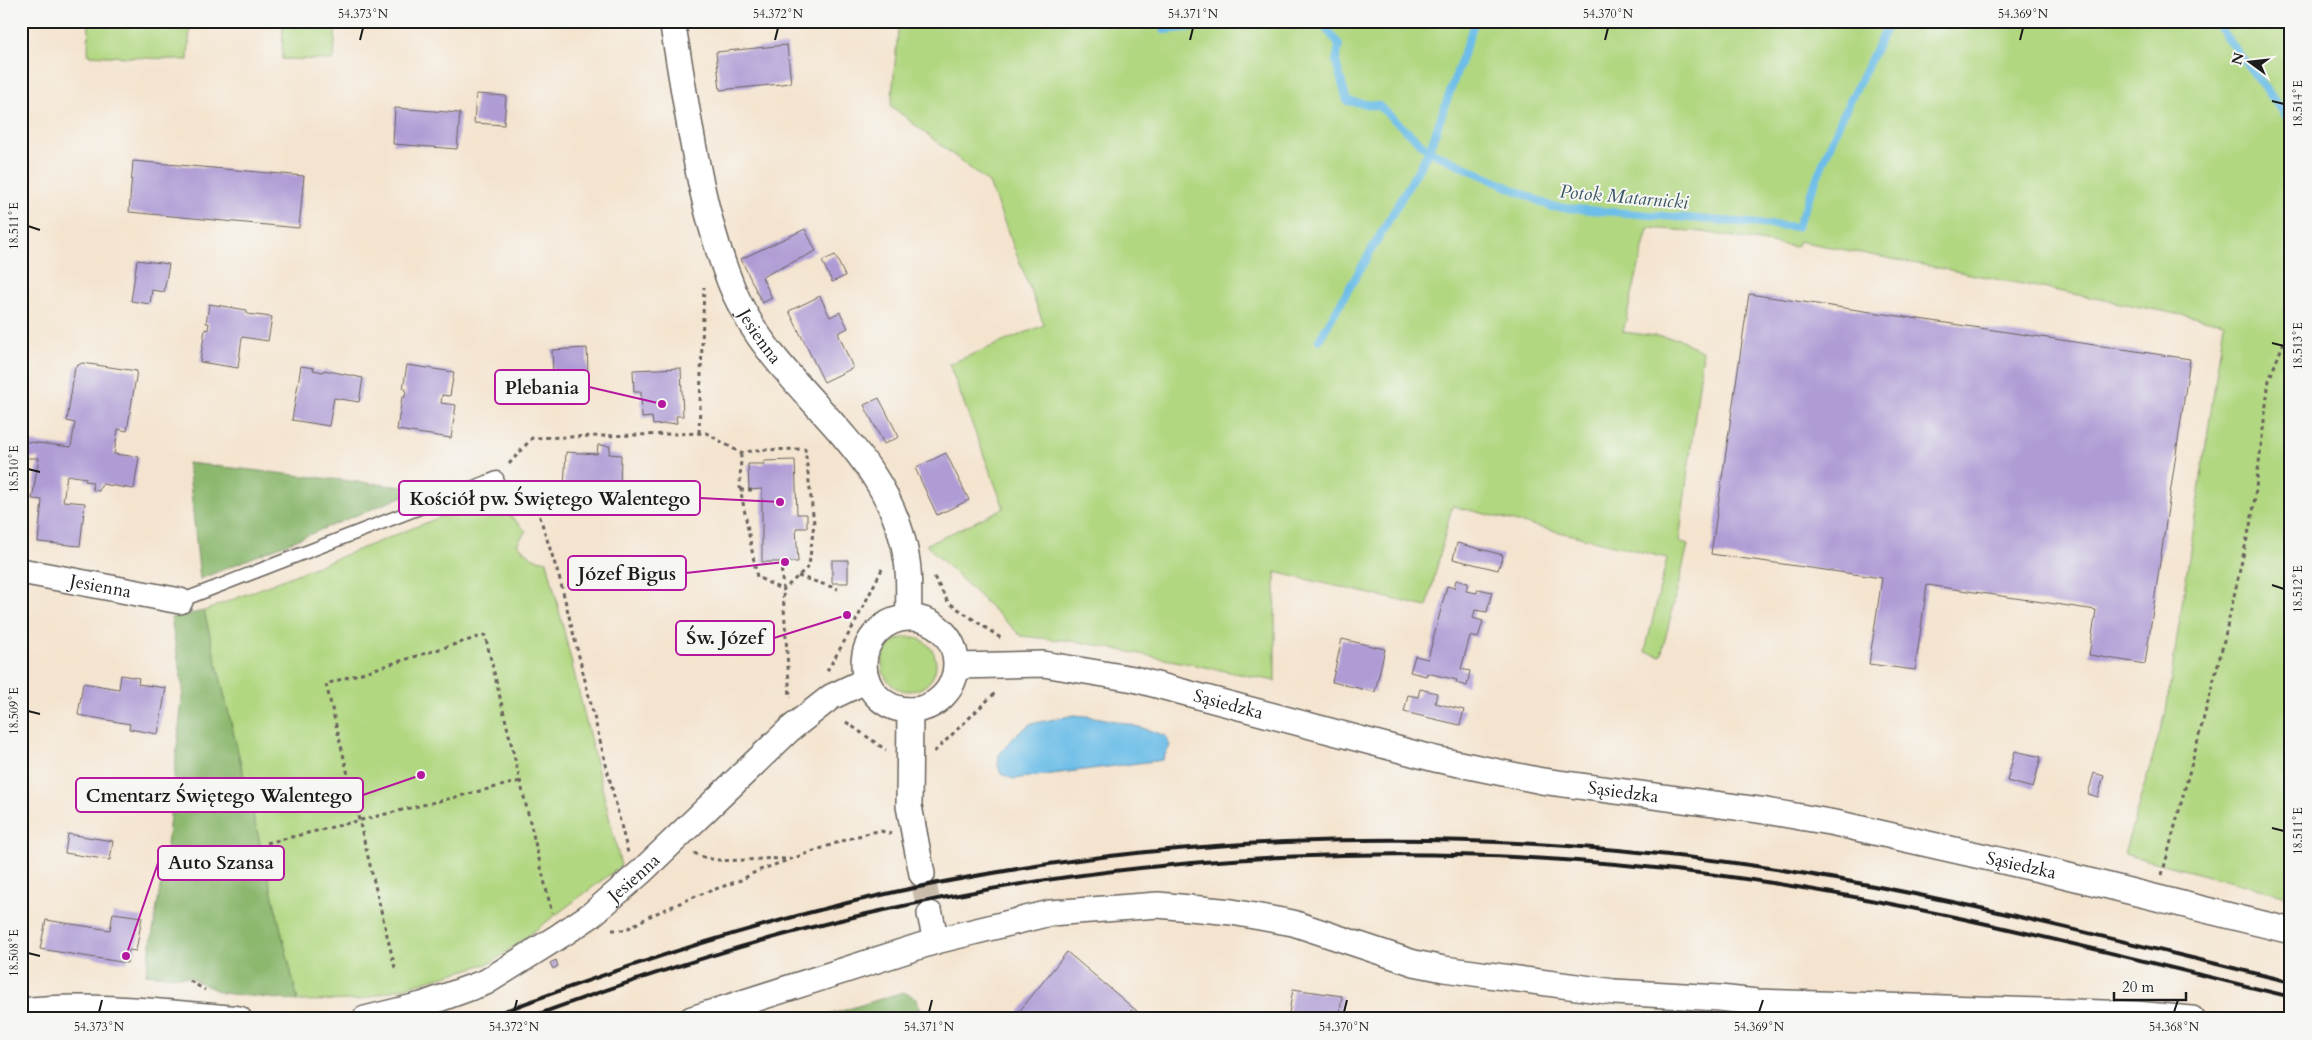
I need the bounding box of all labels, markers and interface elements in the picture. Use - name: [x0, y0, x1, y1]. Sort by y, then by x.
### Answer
- text: 54.373°N: [338, 6, 389, 22]
- text: 54.372°N: [753, 6, 804, 22]
- text: 54.371°N: [1168, 6, 1219, 22]
- text: 54.370°N: [1583, 6, 1634, 22]
- text: 54.369°N: [1998, 6, 2049, 22]
- north arrow: [2224, 38, 2274, 88]
- text: N: [2227, 50, 2249, 67]
- text: 18.514°E: [2290, 80, 2306, 128]
- water label: Potok Matarnicki: [1559, 178, 1690, 216]
- text: 18.511°E: [6, 202, 22, 250]
- street label: Jesienna: [730, 302, 787, 370]
- text: 18.513°E: [2290, 322, 2306, 370]
- callout: Plebania: [495, 370, 589, 404]
- text: Plebania: [505, 375, 580, 401]
- text: 18.510°E: [6, 445, 22, 493]
- callout: Kościół pw. Świętego Walentego: [399, 481, 700, 515]
- text: Kościół pw. Świętego Walentego: [410, 486, 690, 512]
- callout: Józef Bigus: [568, 556, 686, 590]
- text: Józef Bigus: [575, 561, 676, 587]
- text: 18.512°E: [2290, 565, 2306, 613]
- street label: Jesienna: [65, 568, 133, 605]
- callout: Św. Józef: [676, 621, 774, 655]
- text: Św. Józef: [686, 625, 767, 651]
- street label: Sąsiedzka: [1191, 683, 1266, 726]
- text: 18.509°E: [6, 687, 22, 735]
- street label: Sąsiedzka: [1586, 775, 1660, 810]
- callout: Cmentarz Świętego Walentego: [76, 778, 363, 812]
- text: Cmentarz Świętego Walentego: [86, 783, 352, 809]
- text: 18.511°E: [2290, 807, 2306, 855]
- callout: Auto Szansa: [158, 846, 284, 880]
- street label: Sąsiedzka: [1984, 846, 2059, 886]
- street label: Jesienna: [600, 848, 666, 910]
- text: Auto Szansa: [168, 850, 274, 876]
- text: 18.508°E: [6, 929, 22, 977]
- scale bar: [2114, 970, 2187, 1002]
- text: 20 m: [2122, 977, 2154, 997]
- text: 54.373°N: [74, 1019, 125, 1035]
- text: 54.372°N: [489, 1019, 540, 1035]
- text: 54.371°N: [904, 1019, 955, 1035]
- text: 54.370°N: [1319, 1019, 1370, 1035]
- text: 54.369°N: [1734, 1019, 1785, 1035]
- text: 54.368°N: [2149, 1019, 2200, 1035]

